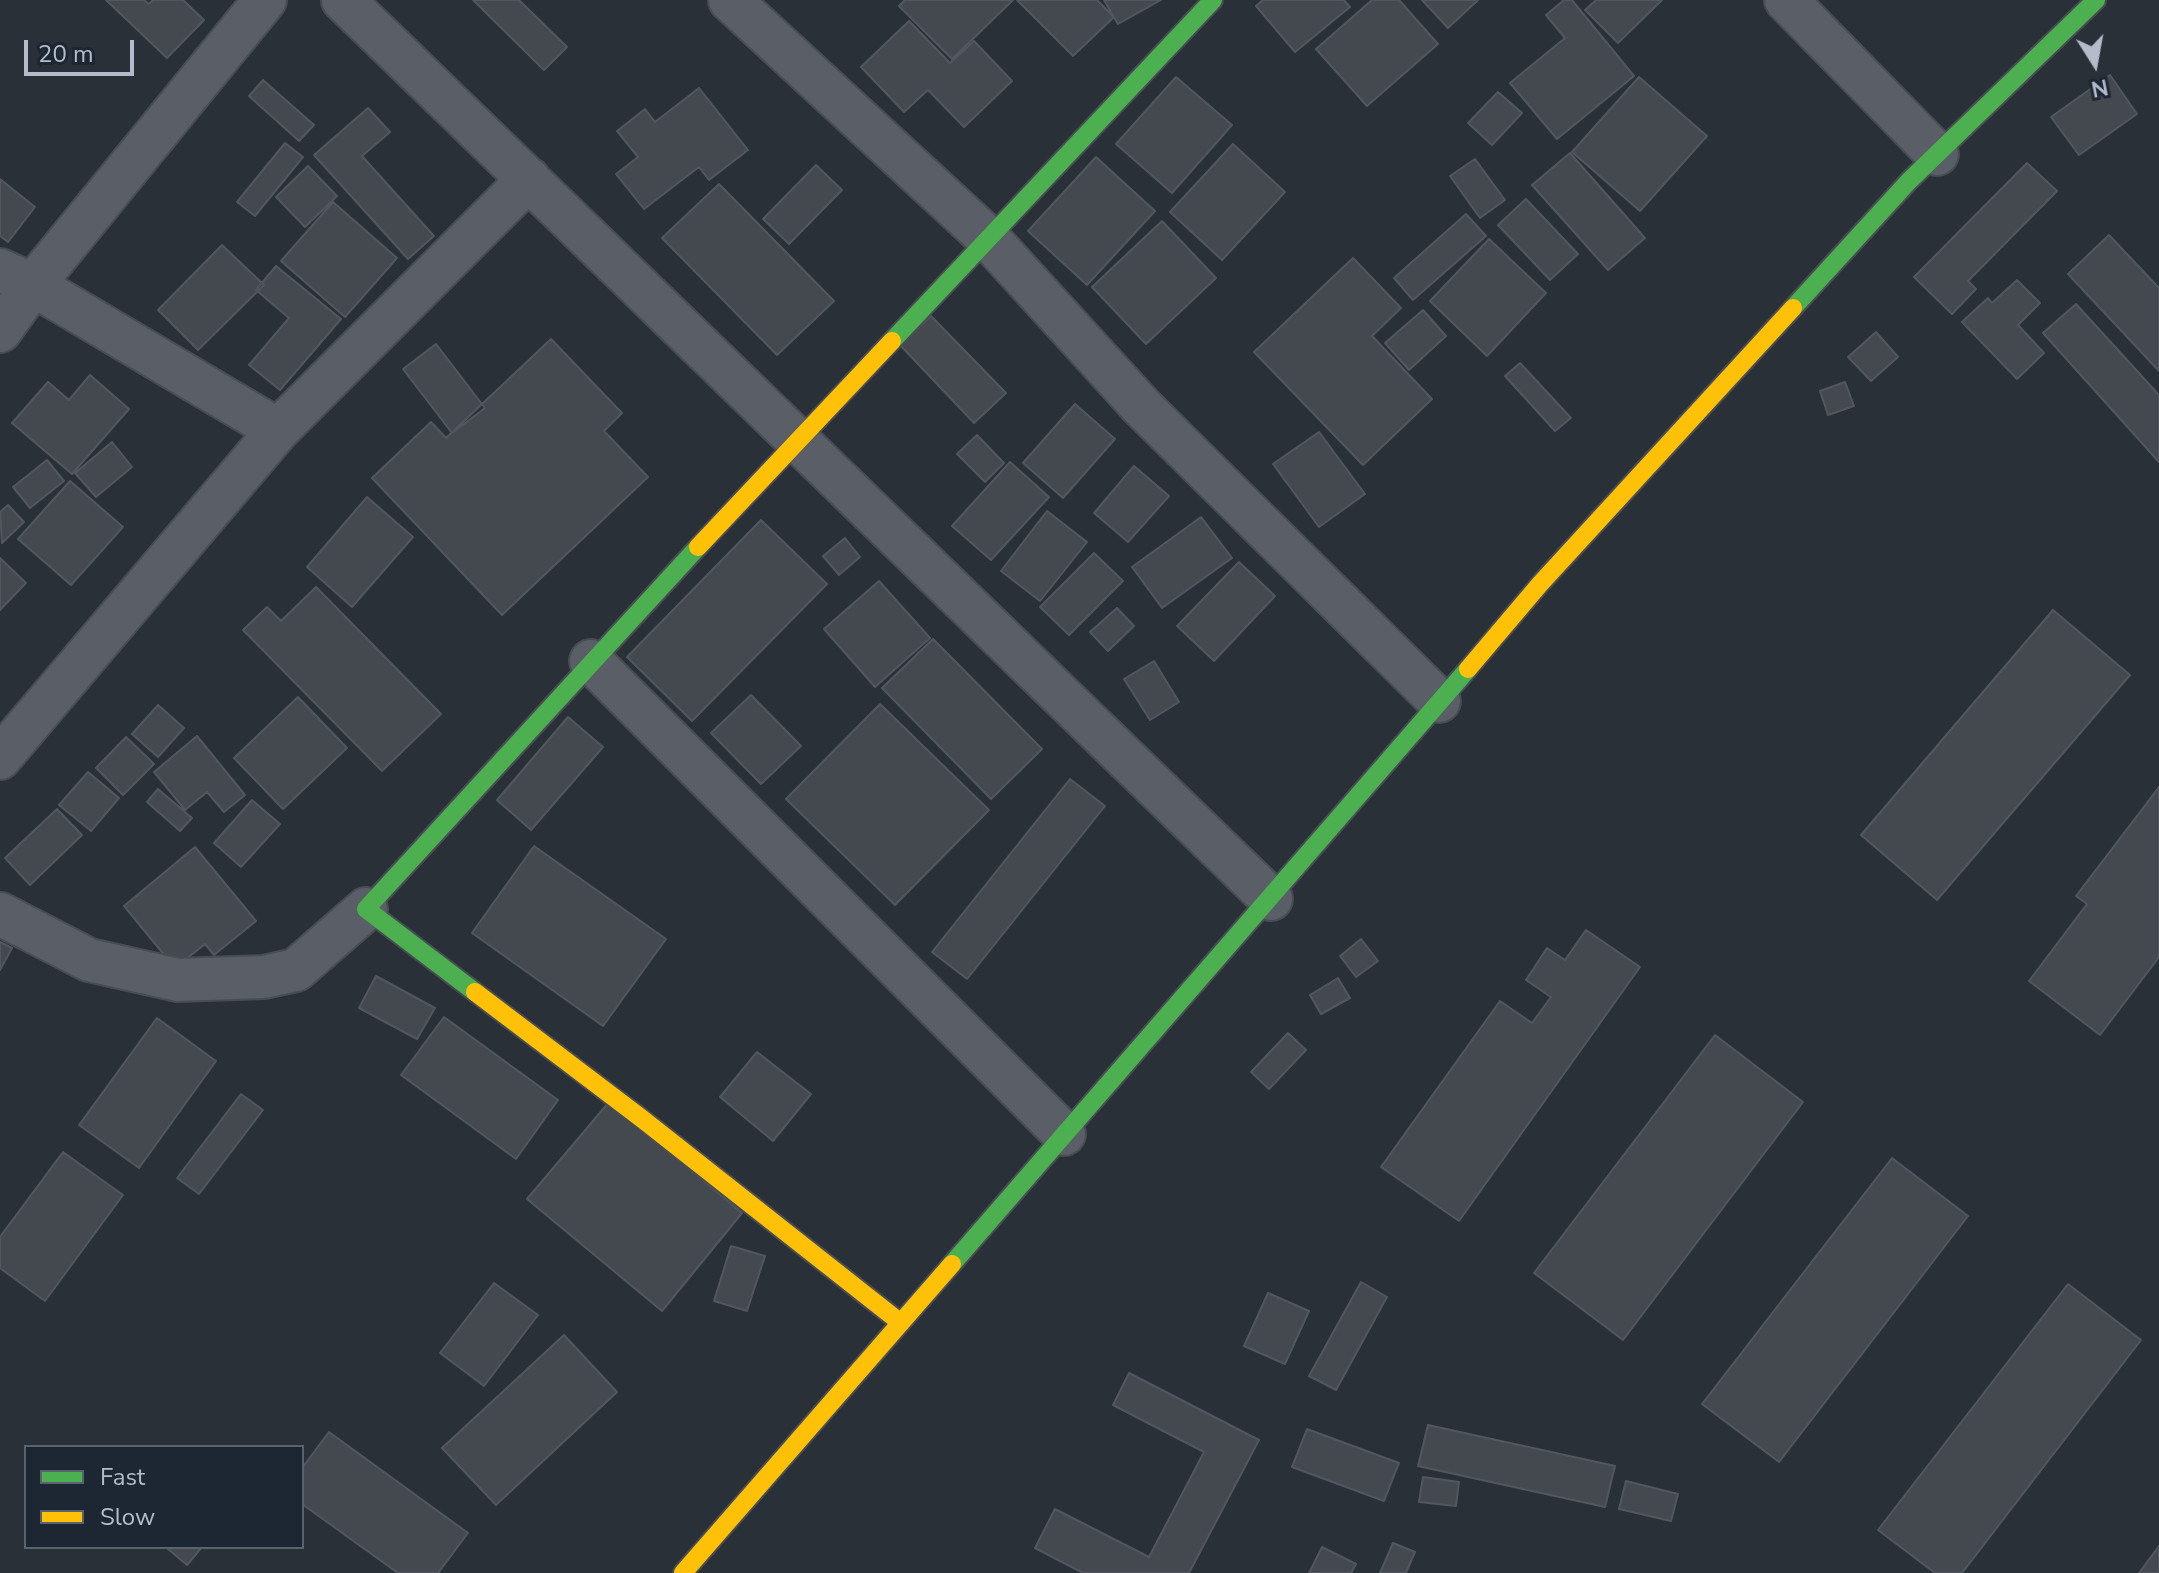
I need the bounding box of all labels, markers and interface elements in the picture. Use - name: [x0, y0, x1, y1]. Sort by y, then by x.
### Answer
- scale bar: [28, 24, 138, 74]
- north arrow: [2055, 24, 2135, 104]
- text: 20 m: [38, 38, 94, 70]
- text: N: [2089, 71, 2111, 104]
- legend: [24, 1445, 304, 1549]
- text: Fast: [100, 1461, 145, 1493]
- text: Slow: [100, 1501, 155, 1533]

